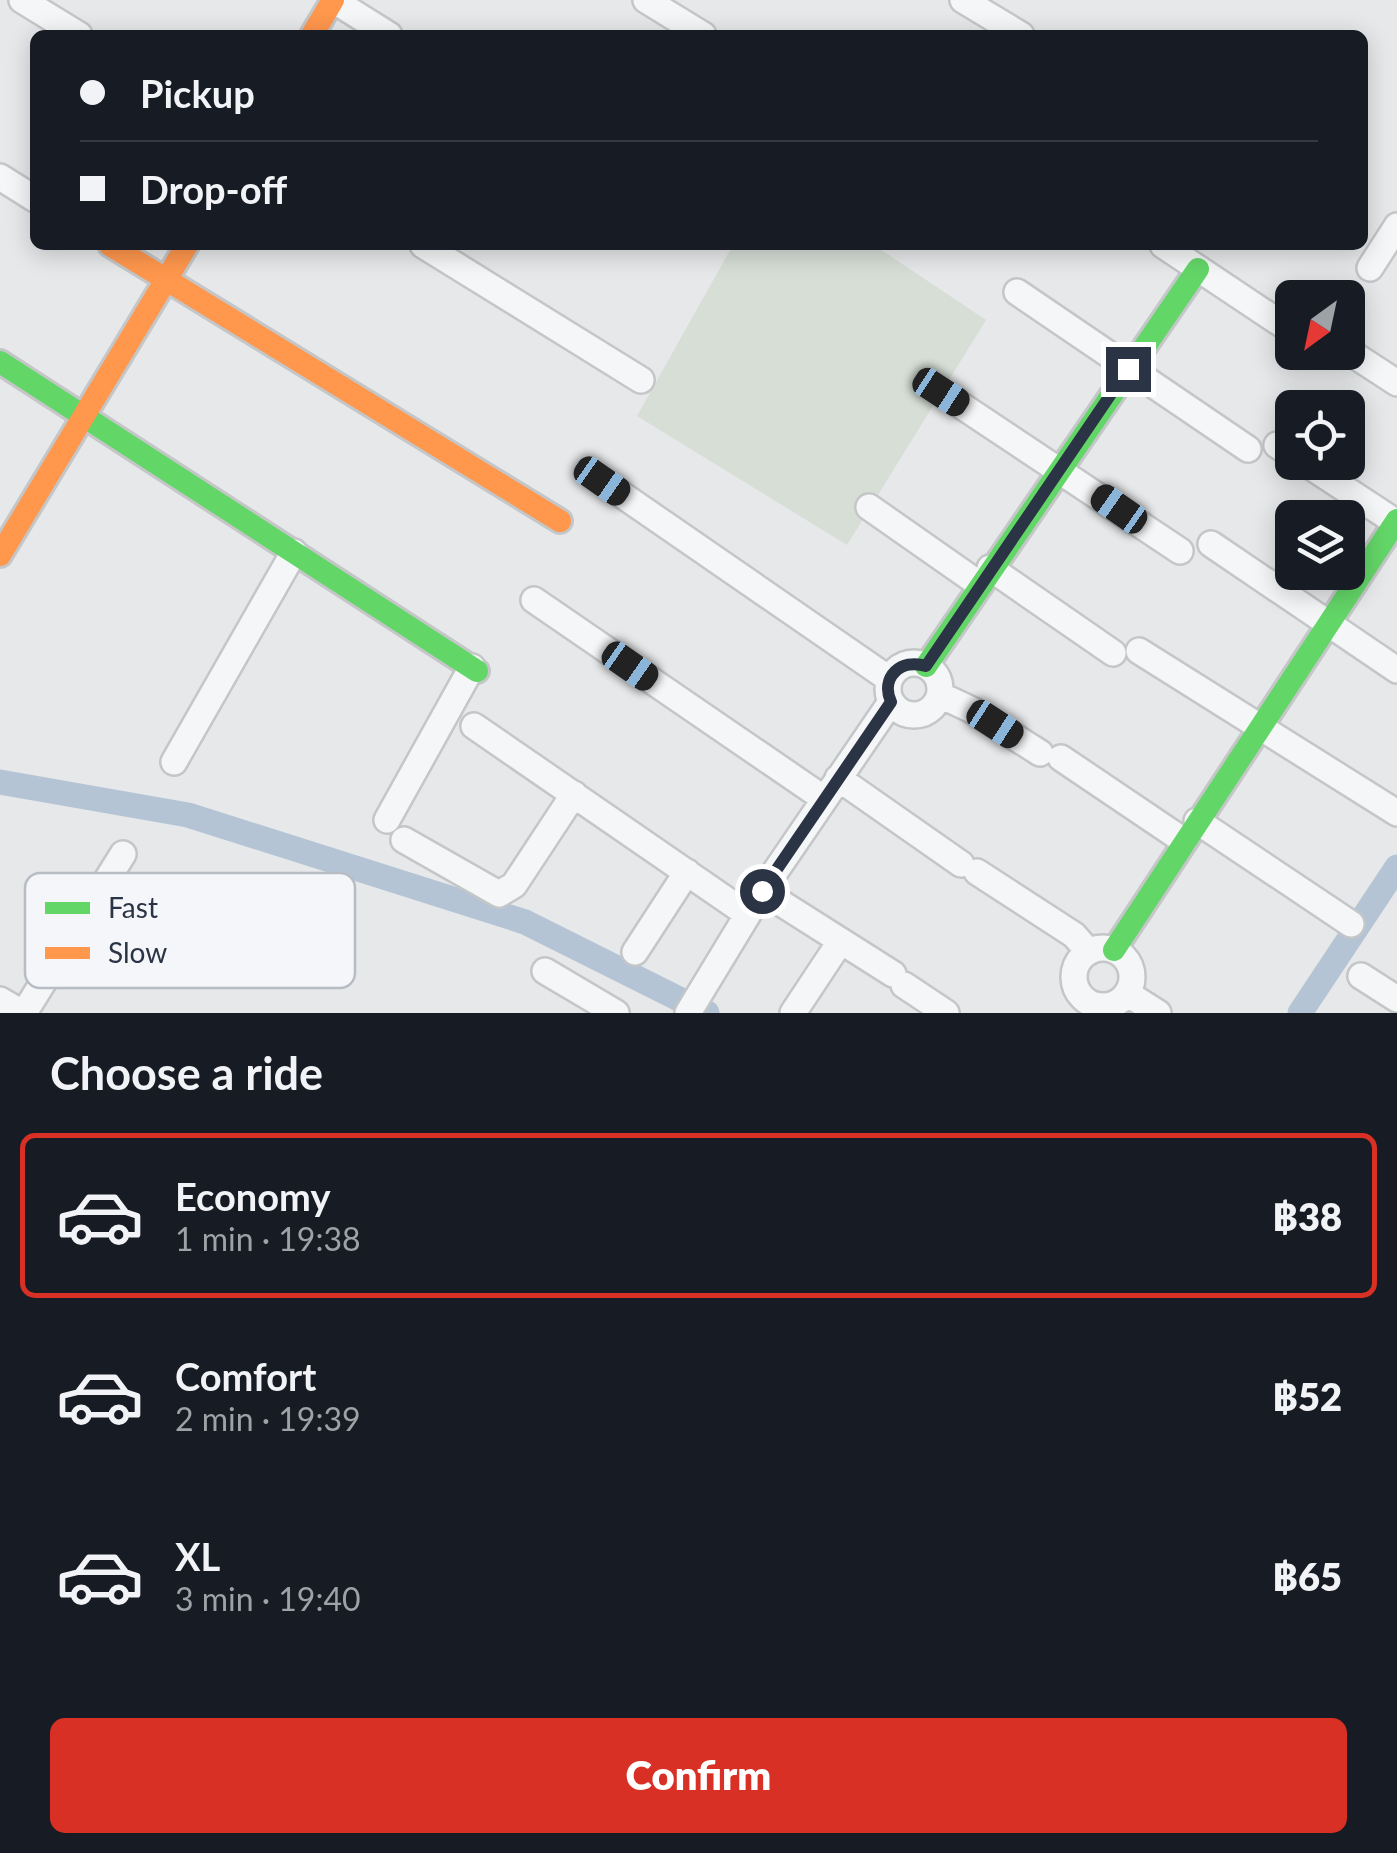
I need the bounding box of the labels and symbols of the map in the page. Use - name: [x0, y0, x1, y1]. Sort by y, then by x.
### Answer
- north arrow: [1275, 280, 1365, 370]
- route end: [1106, 347, 1151, 392]
- car: [908, 363, 974, 421]
- car: [569, 452, 635, 510]
- car: [1086, 480, 1152, 538]
- car: [597, 637, 663, 695]
- car: [962, 695, 1028, 753]
- route start: [740, 869, 785, 914]
- legend: [25, 873, 355, 988]
- text: Fast: [108, 890, 158, 924]
- text: Slow: [108, 935, 167, 969]

